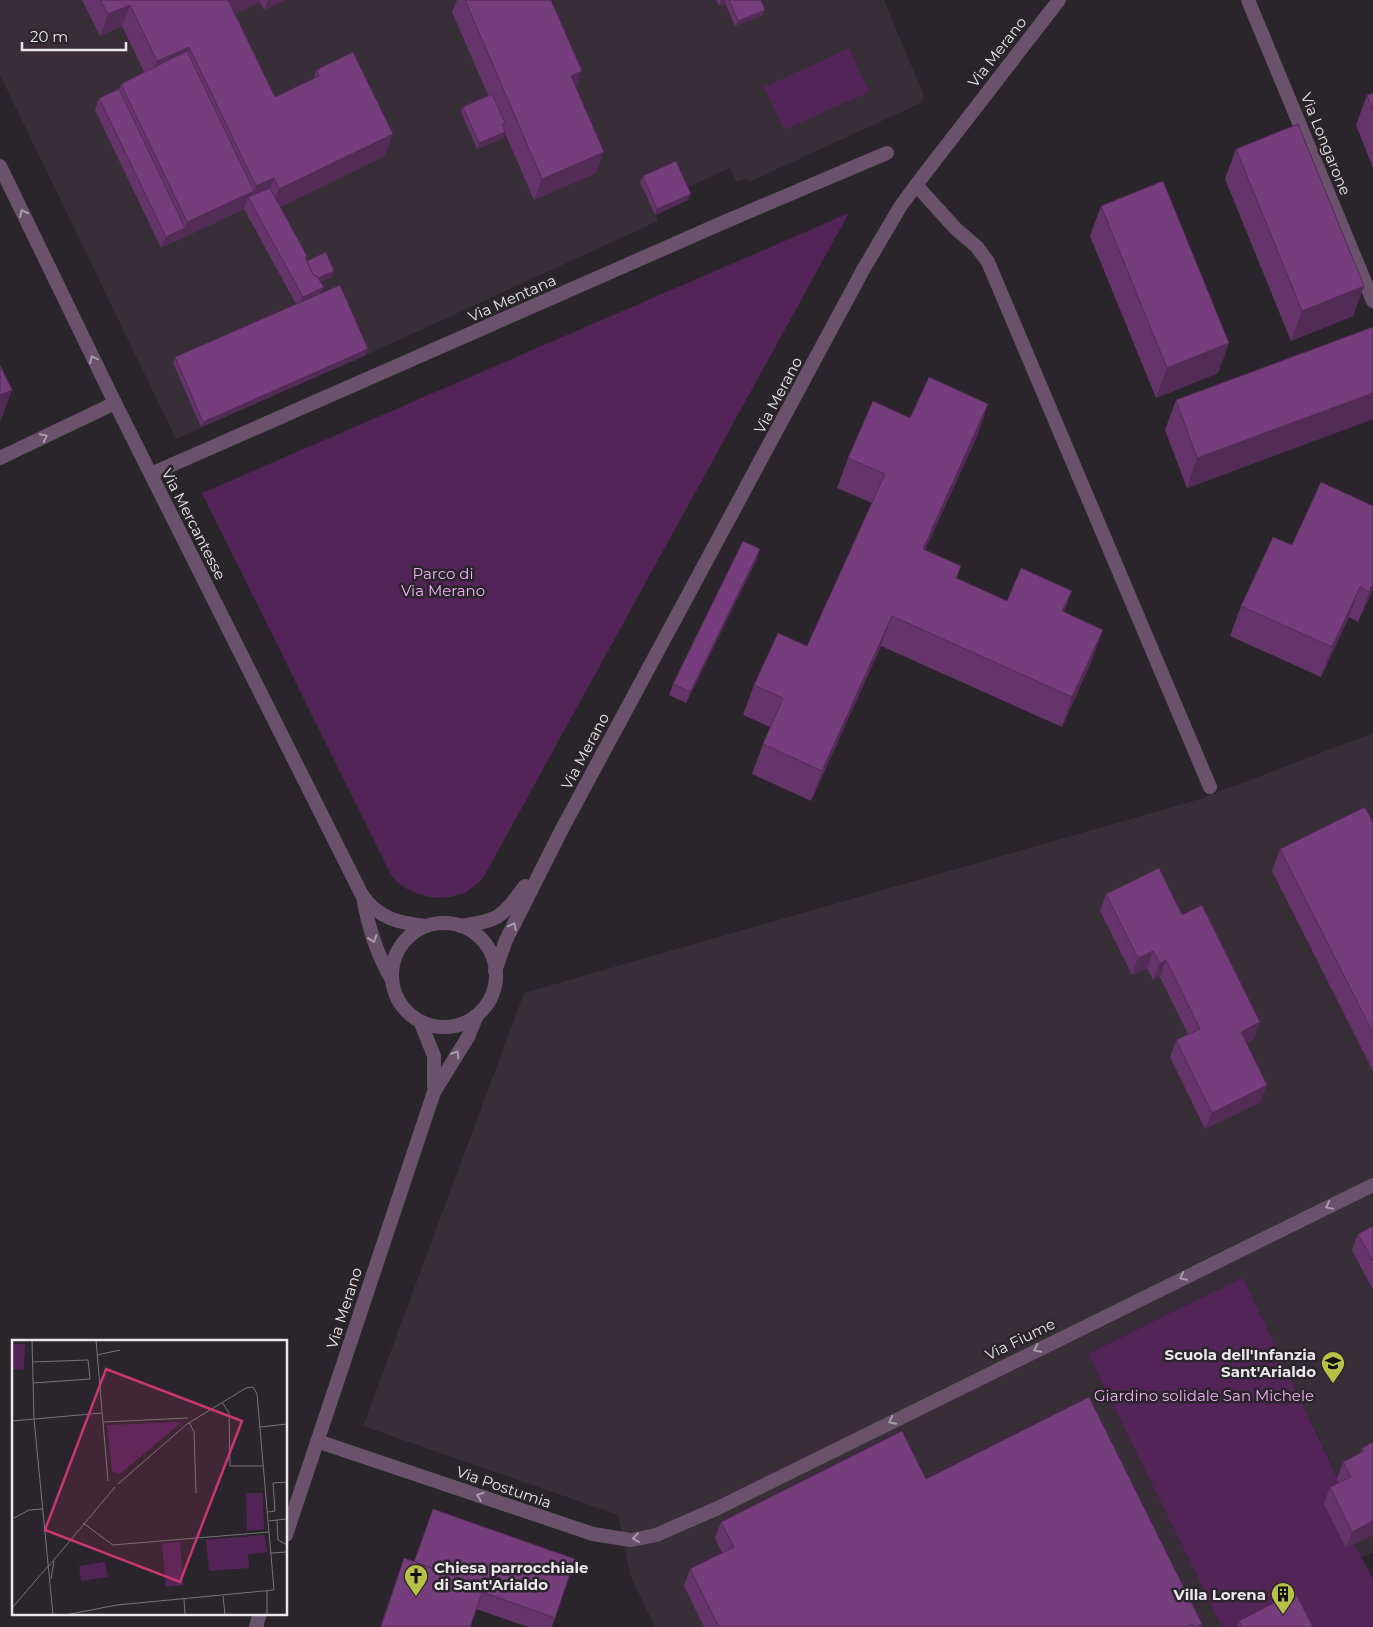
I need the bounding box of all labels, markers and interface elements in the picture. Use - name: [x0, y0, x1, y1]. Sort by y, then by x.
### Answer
- street label: Via Merano: [964, 13, 1030, 91]
- scale bar: [22, 20, 126, 52]
- text: 20 m: [30, 27, 68, 46]
- street label: Via Longarone: [1297, 90, 1355, 198]
- one-way arrow: [19, 209, 29, 218]
- street label: Via Mentana: [465, 270, 559, 326]
- street label: Via Merano: [750, 353, 806, 437]
- one-way arrow: [89, 355, 99, 364]
- one-way arrow: [39, 433, 48, 443]
- street label: Via Mercantesse: [158, 465, 230, 583]
- park label: Parco di Via Merano: [401, 564, 485, 600]
- street label: Via Merano: [557, 709, 613, 793]
- one-way arrow: [507, 922, 517, 931]
- one-way arrow: [367, 935, 377, 943]
- one-way arrow: [450, 1050, 459, 1060]
- one-way arrow: [1325, 1200, 1334, 1210]
- street label: Via Merano: [322, 1265, 366, 1351]
- one-way arrow: [1179, 1271, 1188, 1281]
- street label: Via Fiume: [982, 1314, 1058, 1364]
- inset map: [12, 1340, 288, 1614]
- one-way arrow: [1033, 1342, 1042, 1353]
- place label: Scuola dell'Infanzia Sant'Arialdo: [1165, 1345, 1316, 1381]
- school or university icon: Scuola dell'Infanzia Sant'Arialdo: [1320, 1350, 1346, 1384]
- park label: Giardino solidale San Michele: [1094, 1386, 1314, 1405]
- one-way arrow: [888, 1415, 897, 1425]
- street label: Via Postumia: [454, 1462, 554, 1512]
- one-way arrow: [476, 1492, 485, 1502]
- one-way arrow: [631, 1532, 639, 1543]
- place label: Chiesa parrocchiale di Sant'Arialdo: [434, 1558, 588, 1594]
- church icon: Chiesa parrocchiale di Sant'Arialdo: [403, 1563, 429, 1597]
- building icon: Villa Lorena: [1270, 1581, 1296, 1615]
- place label: Villa Lorena: [1173, 1585, 1266, 1604]

